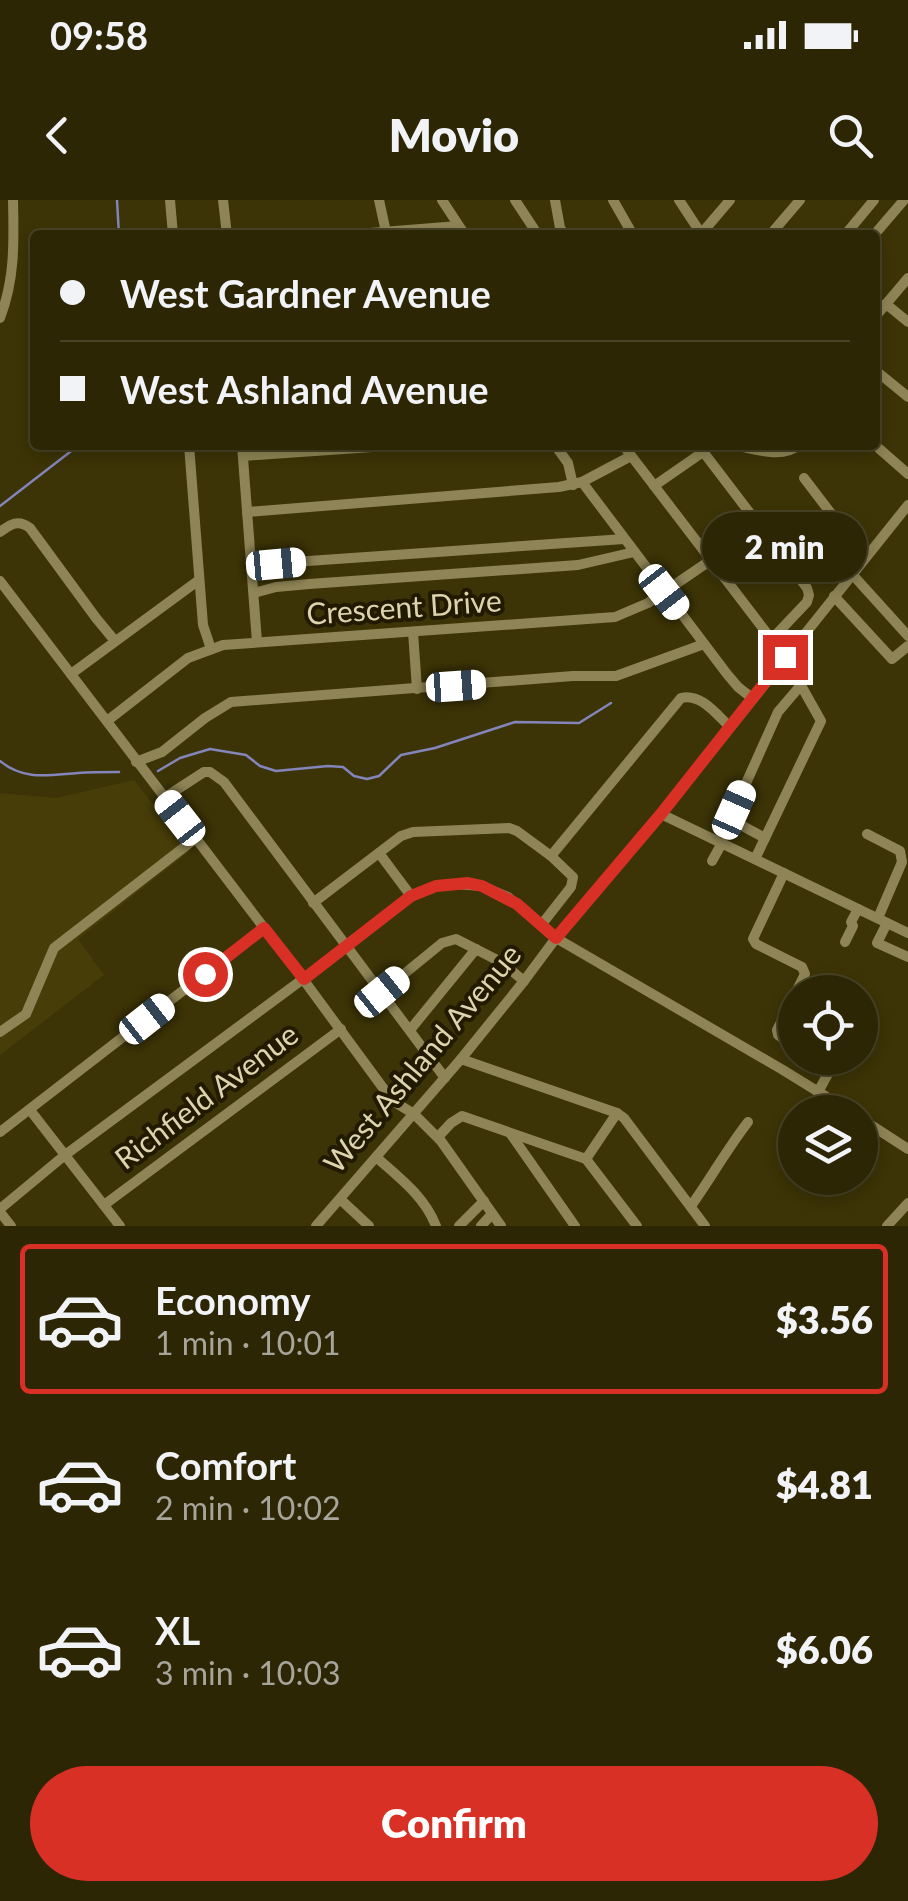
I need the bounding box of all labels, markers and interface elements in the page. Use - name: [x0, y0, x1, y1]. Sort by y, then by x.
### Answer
- text: 09:58: [50, 12, 148, 58]
- icon: back: [30, 108, 85, 163]
- text: Movio: [389, 108, 519, 162]
- icon: search: [823, 108, 878, 163]
- text: West Gardner Avenue: [120, 270, 491, 316]
- text: West Ashland Avenue: [120, 366, 489, 412]
- callout: 2 min: [702, 512, 868, 582]
- text: 2 min: [745, 527, 824, 566]
- car: [245, 546, 307, 582]
- car: [634, 559, 694, 625]
- street label: Crescent Drive: [305, 581, 503, 631]
- route end: [763, 635, 808, 680]
- car: [425, 669, 487, 703]
- car: [708, 776, 760, 844]
- car: [150, 785, 210, 851]
- street label: West Ashland Avenue: [315, 936, 528, 1179]
- route start: [183, 952, 228, 997]
- car: [349, 961, 415, 1023]
- map controls: [778, 975, 878, 1195]
- button: locate: [778, 975, 878, 1075]
- car: [114, 989, 180, 1049]
- street label: Richfield Avenue: [107, 1015, 304, 1176]
- button: layers: [778, 1095, 878, 1195]
- icon: car: [35, 1274, 125, 1364]
- text: Economy: [155, 1277, 310, 1323]
- text: $3.56: [776, 1296, 873, 1342]
- text: 1 min · 10:01: [155, 1323, 341, 1362]
- icon: car: [35, 1439, 125, 1529]
- text: Comfort: [155, 1442, 296, 1488]
- text: $4.81: [776, 1461, 873, 1507]
- text: 2 min · 10:02: [155, 1488, 341, 1527]
- icon: car: [35, 1604, 125, 1694]
- text: XL: [155, 1607, 200, 1653]
- text: $6.06: [776, 1626, 873, 1672]
- text: 3 min · 10:03: [155, 1653, 341, 1692]
- button: Confirm: [30, 1766, 878, 1881]

